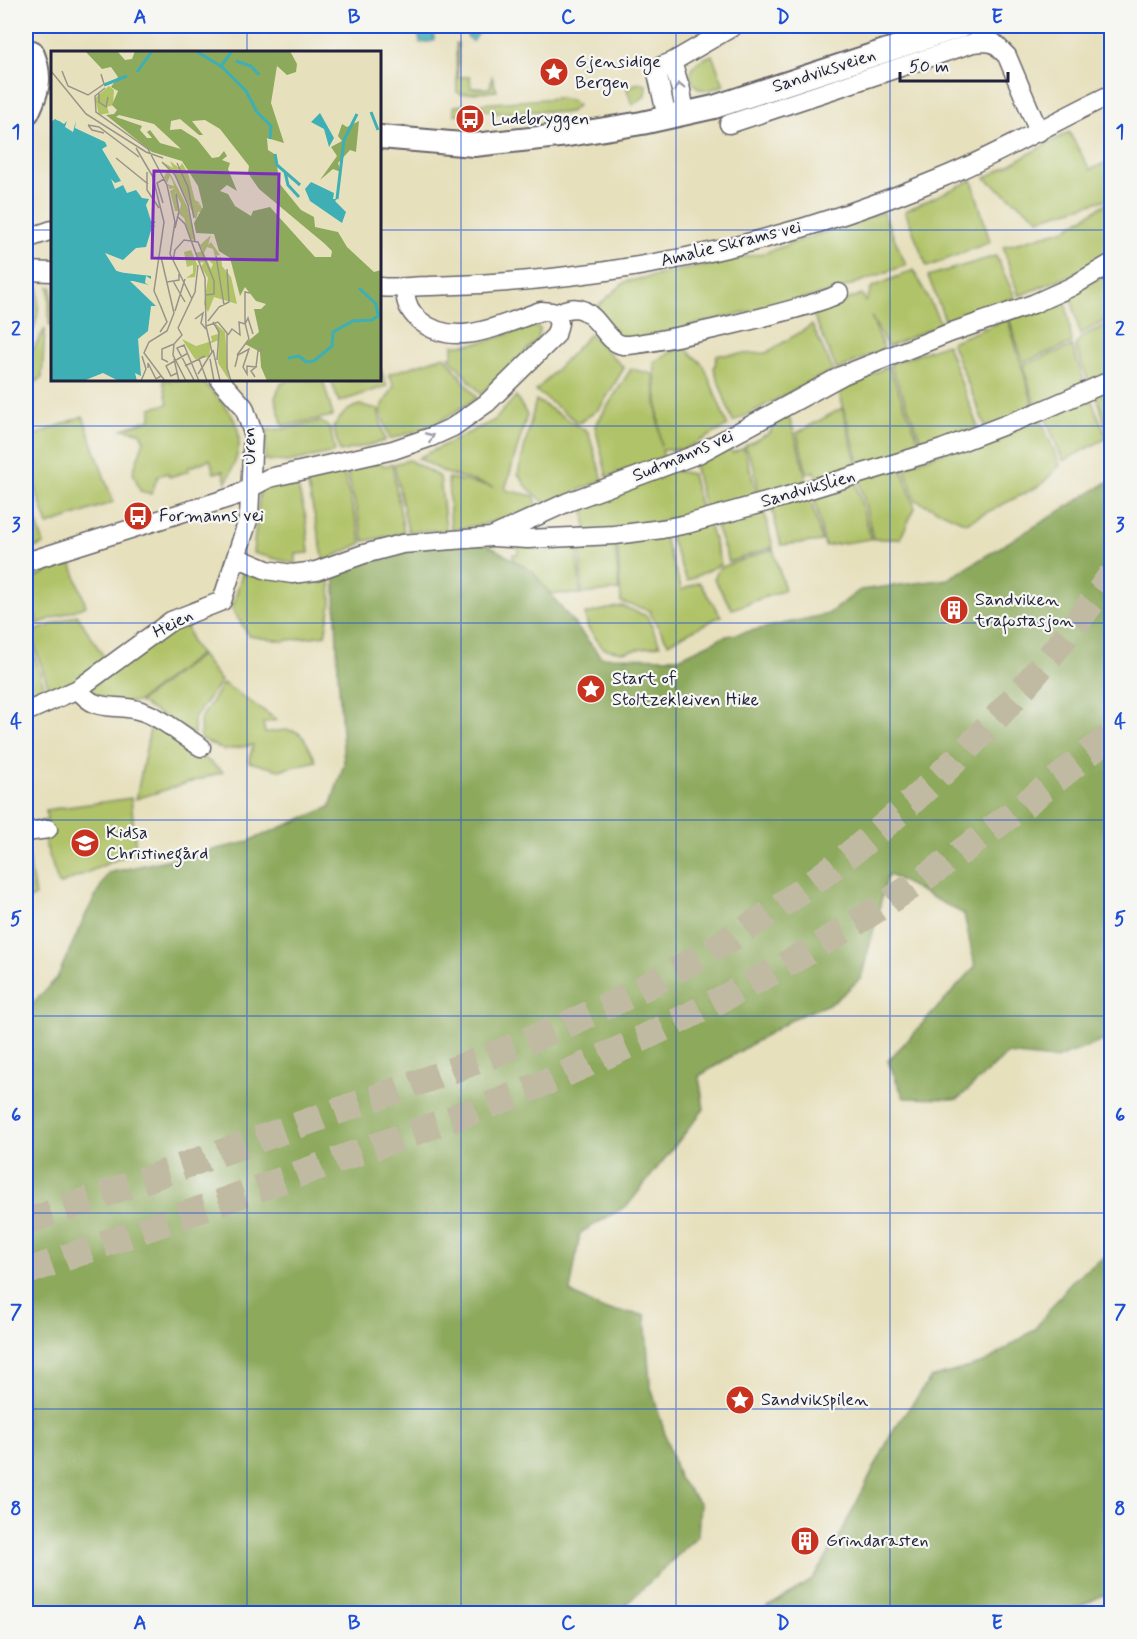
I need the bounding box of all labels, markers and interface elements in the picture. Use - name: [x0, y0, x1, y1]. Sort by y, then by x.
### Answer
- text: A: [133, 4, 147, 31]
- text: B: [348, 4, 361, 31]
- text: C: [561, 4, 576, 31]
- text: D: [776, 4, 790, 31]
- text: E: [991, 4, 1003, 31]
- street label: Sandviksveien: [769, 43, 879, 99]
- scale bar: [900, 45, 1008, 83]
- place label: Gjensidige Bergen: [575, 50, 661, 96]
- inset map: [51, 51, 381, 381]
- text: 50 m: [909, 55, 949, 79]
- place icon: Gjensidige Bergen: [538, 56, 570, 88]
- one-way arrow: [674, 82, 687, 92]
- bus stop icon: Ludebryggen: [454, 103, 486, 135]
- place label: Ludebryggen: [491, 107, 589, 132]
- text: 1: [12, 119, 20, 146]
- text: 1: [1116, 119, 1124, 146]
- street label: Amalie Skrams vei: [658, 215, 804, 273]
- text: 2: [11, 316, 21, 343]
- text: 2: [1115, 316, 1125, 343]
- street label: Sudmanns vei: [629, 424, 737, 488]
- street label: Uren: [238, 427, 262, 465]
- one-way arrow: [424, 432, 435, 444]
- street label: Sandvikslien: [758, 464, 858, 514]
- bus stop icon: Formanns vei: [122, 500, 154, 532]
- place label: Formanns vei: [159, 504, 264, 528]
- text: 3: [11, 512, 21, 539]
- text: 3: [1115, 512, 1125, 539]
- place label: Sandviken trafostasjon: [974, 588, 1074, 635]
- building icon: Sandviken trafostasjon: [938, 594, 970, 626]
- street label: Heien: [149, 604, 197, 644]
- place label: Start of Stoltzekleiven Hike: [612, 667, 759, 712]
- place icon: Start of Stoltzekleiven Hike: [575, 673, 607, 705]
- text: 4: [10, 709, 22, 736]
- text: 4: [1114, 709, 1126, 736]
- place label: Kidsa Christinegård: [106, 821, 208, 868]
- school or university icon: Kidsa Christinegård: [69, 827, 101, 859]
- text: 5: [10, 906, 22, 933]
- text: 5: [1114, 906, 1126, 933]
- text: 6: [11, 1102, 21, 1129]
- text: 6: [1115, 1102, 1125, 1129]
- text: 7: [10, 1299, 22, 1326]
- text: 7: [1114, 1299, 1126, 1326]
- place icon: Sandvikspilen: [724, 1384, 756, 1416]
- place label: Sandvikspilen: [761, 1388, 868, 1412]
- text: 8: [10, 1496, 22, 1523]
- text: 8: [1114, 1496, 1126, 1523]
- building icon: Grindarasten: [789, 1525, 821, 1557]
- place label: Grindarasten: [826, 1529, 929, 1553]
- text: A: [133, 1610, 147, 1637]
- text: B: [348, 1610, 361, 1637]
- text: C: [561, 1610, 576, 1637]
- text: D: [776, 1610, 790, 1637]
- text: E: [991, 1610, 1003, 1637]

